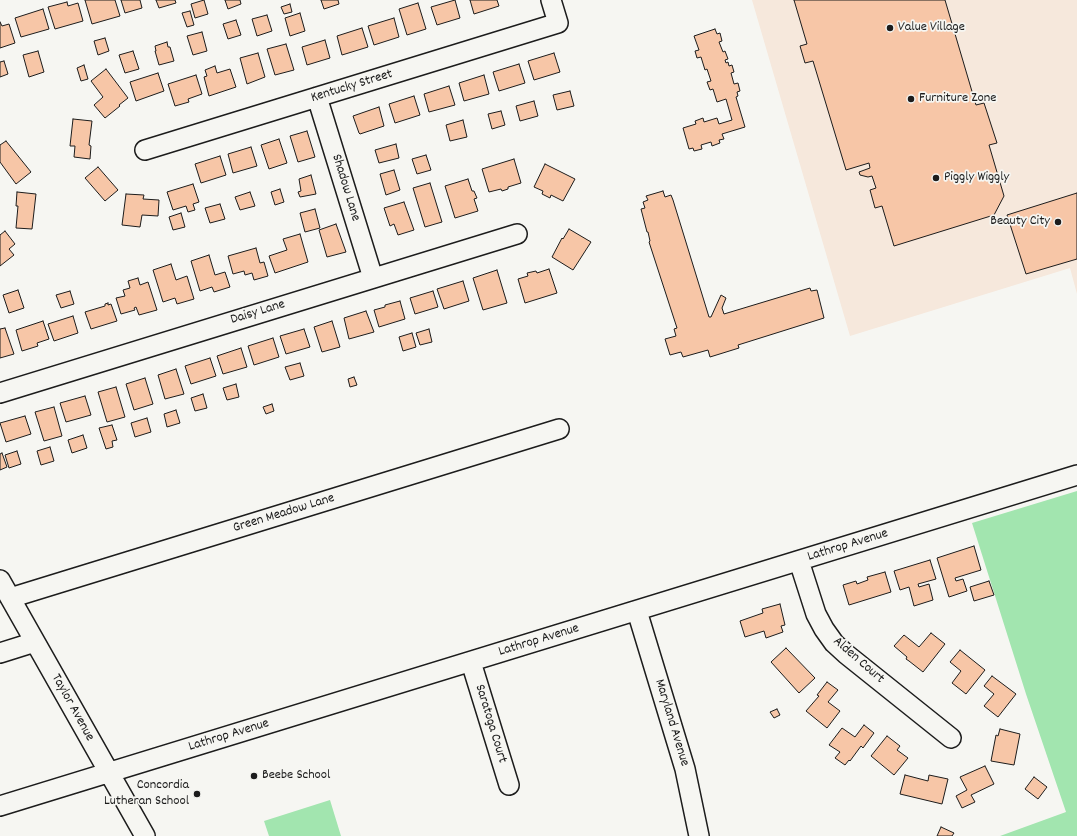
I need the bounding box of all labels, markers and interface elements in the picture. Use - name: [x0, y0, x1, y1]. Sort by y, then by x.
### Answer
- place label: Value Village: [898, 20, 965, 36]
- marker: Value Village: [885, 23, 895, 33]
- street label: Kentucky Street: [309, 67, 395, 107]
- place label: Furniture Zone: [919, 91, 996, 107]
- marker: Furniture Zone: [906, 94, 916, 104]
- street label: Shadow Lane: [327, 153, 363, 223]
- place label: Piggly Wiggly: [944, 170, 1009, 186]
- marker: Piggly Wiggly: [931, 173, 941, 183]
- place label: Beauty City: [990, 214, 1050, 230]
- marker: Beauty City: [1053, 217, 1063, 227]
- street label: Daisy Lane: [229, 297, 287, 329]
- street label: Green Meadow Lane: [231, 491, 337, 537]
- street label: Lathrop Avenue: [806, 526, 890, 566]
- street label: Lathrop Avenue: [497, 621, 581, 661]
- street label: Alden Court: [829, 634, 887, 688]
- street label: Taylor Avenue: [47, 672, 97, 744]
- street label: Maryland Avenue: [650, 677, 692, 769]
- street label: Saratoga Court: [470, 683, 510, 765]
- street label: Lathrop Avenue: [187, 716, 271, 756]
- place label: Beebe School: [262, 768, 330, 784]
- marker: Beebe School: [249, 771, 259, 781]
- place label: Concordia Lutheran School: [104, 778, 189, 810]
- marker: Concordia Lutheran School: [192, 789, 202, 799]

